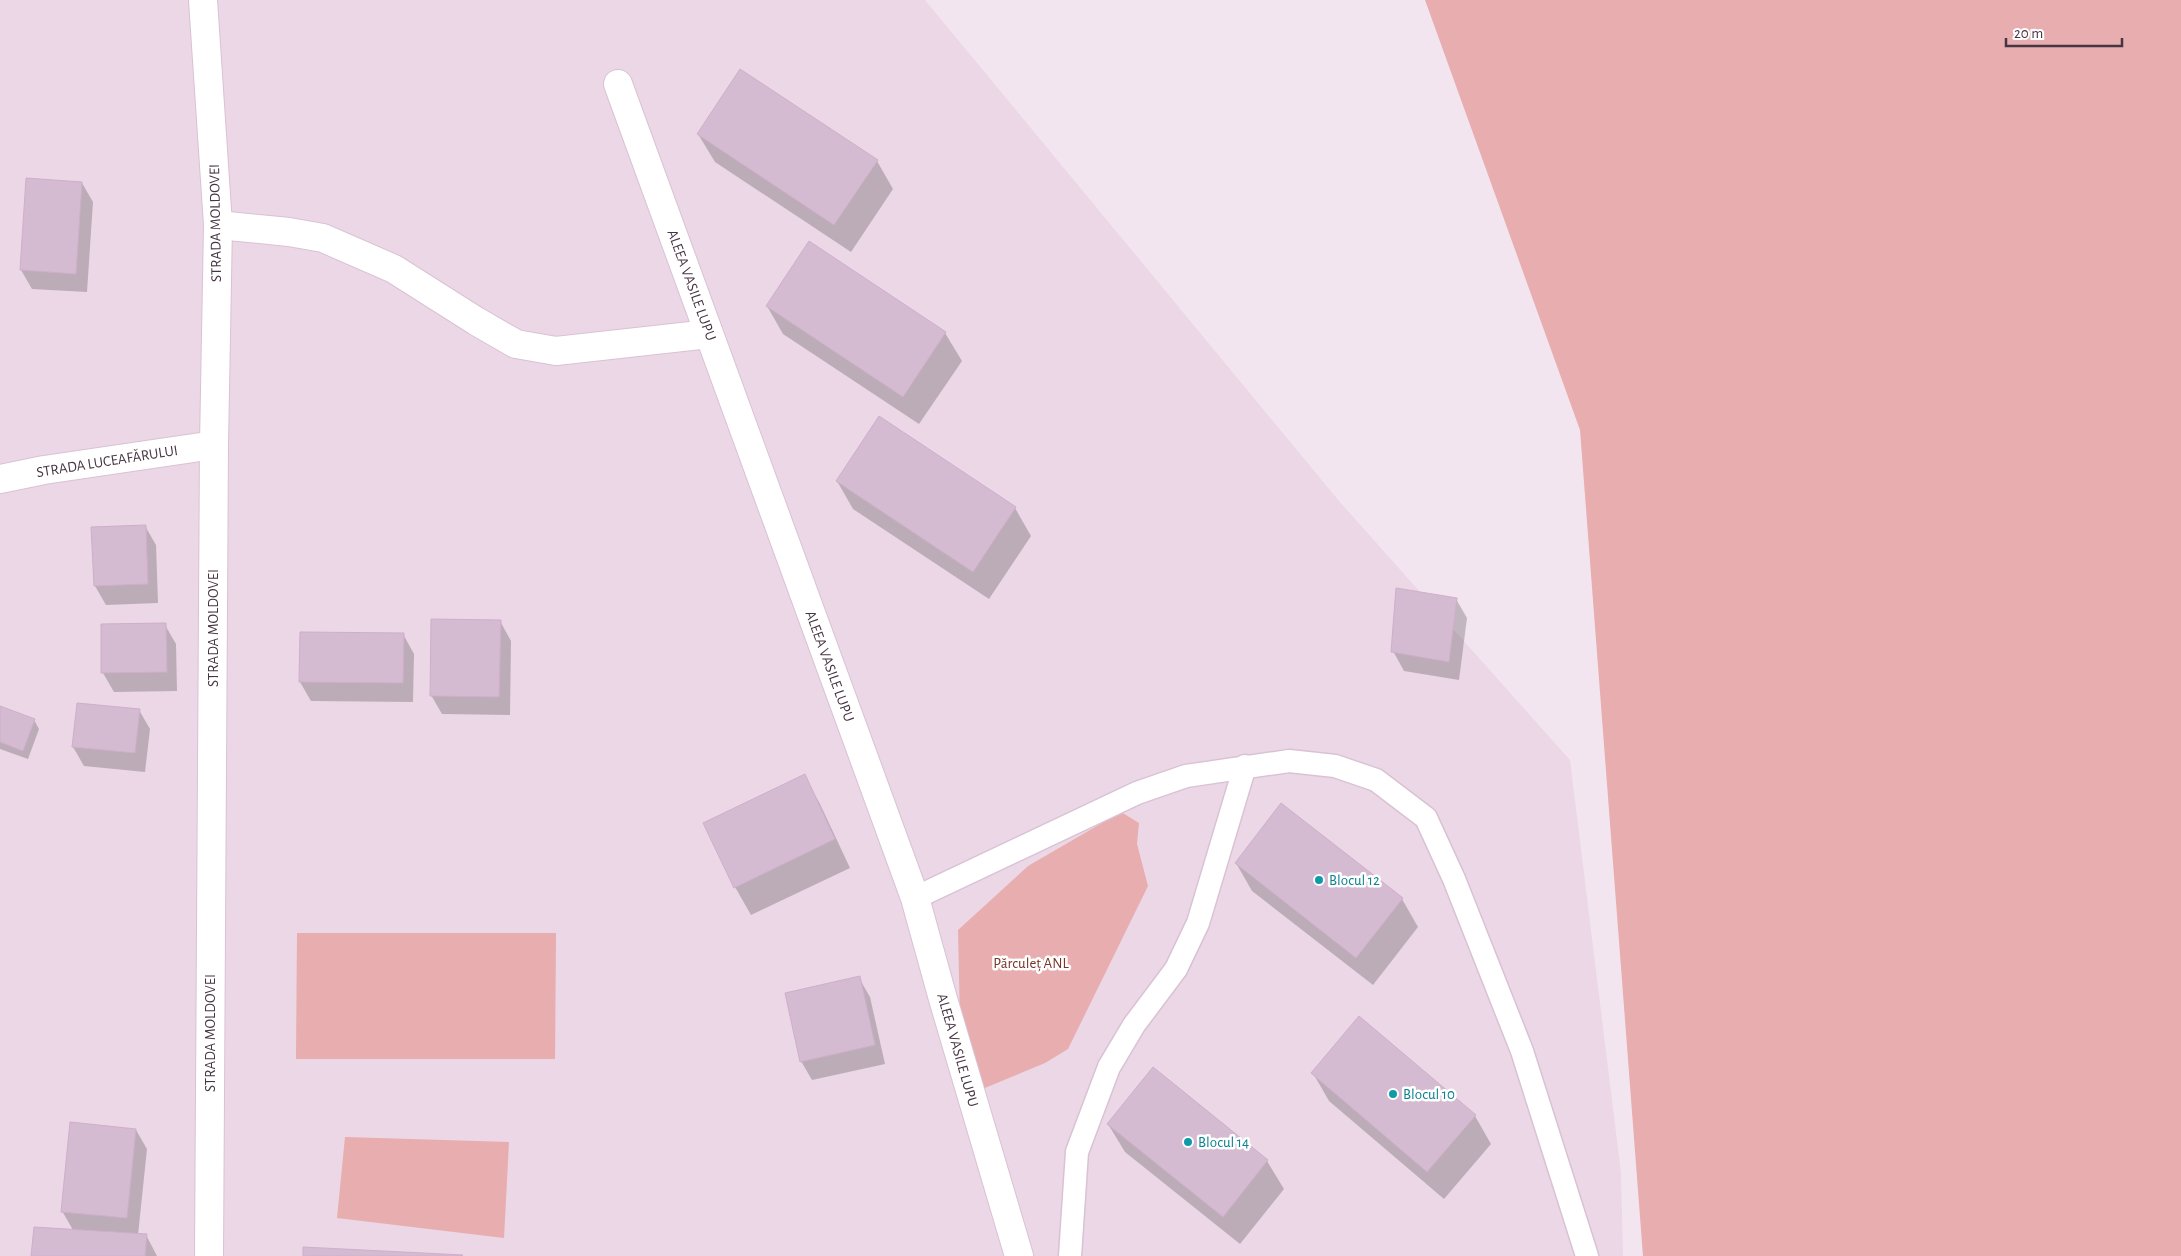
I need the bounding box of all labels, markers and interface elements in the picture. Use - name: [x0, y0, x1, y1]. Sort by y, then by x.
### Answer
- scale bar: [2006, 15, 2122, 47]
- text: 20 m: [2014, 26, 2043, 41]
- street label: STRADA MOLDOVEI: [207, 164, 224, 282]
- street label: ALEEA VASILE LUPU: [664, 228, 719, 343]
- street label: STRADA LUCEAFĂRULUI: [35, 442, 179, 480]
- street label: STRADA MOLDOVEI: [206, 569, 221, 687]
- street label: ALEEA VASILE LUPU: [802, 609, 857, 724]
- place label: Blocul 12: [1329, 873, 1380, 888]
- marker: Blocul 12: [1313, 874, 1325, 886]
- park label: Părculeț ANL: [993, 956, 1069, 972]
- street label: STRADA MOLDOVEI: [203, 974, 218, 1092]
- street label: ALEEA VASILE LUPU: [934, 992, 981, 1109]
- place label: Blocul 10: [1403, 1087, 1455, 1102]
- marker: Blocul 10: [1387, 1088, 1399, 1100]
- place label: Blocul 14: [1198, 1135, 1249, 1150]
- marker: Blocul 14: [1182, 1136, 1194, 1148]

